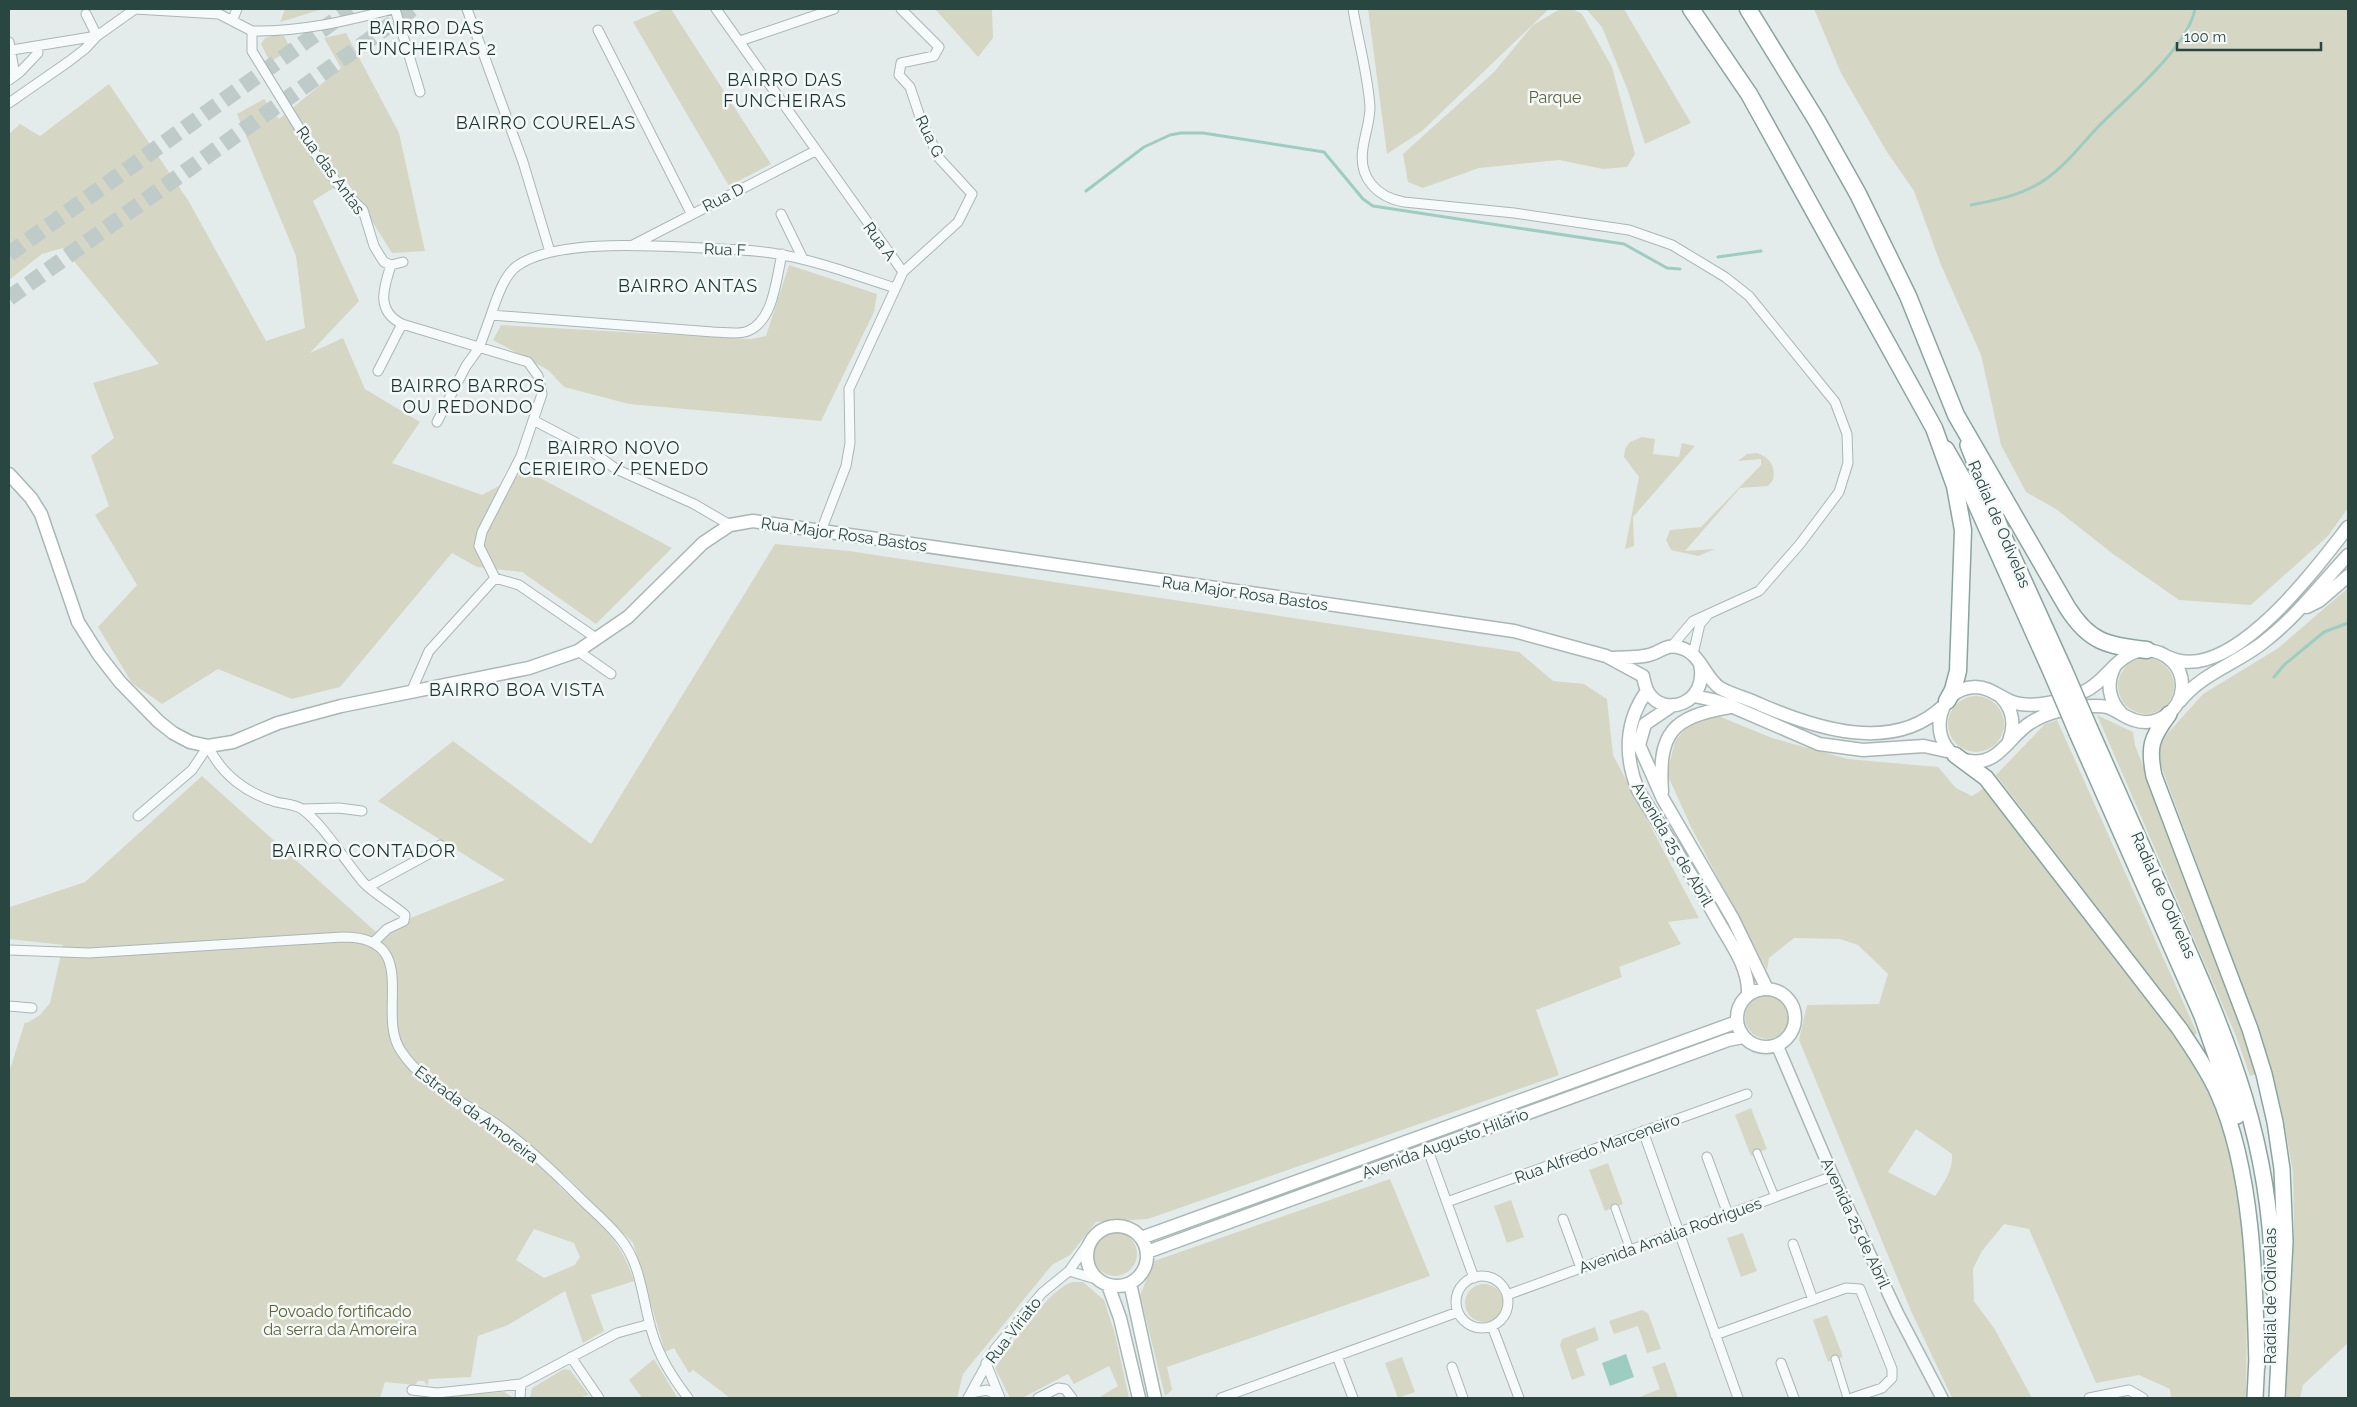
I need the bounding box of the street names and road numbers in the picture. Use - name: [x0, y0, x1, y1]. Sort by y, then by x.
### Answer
- street label: Rua G: [911, 112, 948, 160]
- street label: Rua das Antas: [292, 122, 369, 218]
- street label: Rua D: [699, 179, 747, 216]
- street label: Rua A: [859, 218, 900, 264]
- street label: Rua F: [704, 239, 746, 260]
- street label: Radial de Odivelas: [1964, 458, 2035, 591]
- street label: Rua Major Rosa Bastos: [760, 513, 928, 556]
- street label: Rua Major Rosa Bastos: [1161, 572, 1329, 615]
- street label: Avenida 25 de Abril: [1628, 779, 1718, 910]
- street label: Radial de Odivelas: [2127, 829, 2200, 962]
- street label: Estrada da Amoreira: [411, 1062, 542, 1167]
- street label: Avenida Augusto Hilário: [1359, 1104, 1531, 1183]
- street label: Rua Alfredo Marceneiro: [1512, 1110, 1682, 1187]
- street label: Avenida 25 de Abril: [1817, 1155, 1894, 1292]
- street label: Avenida Amália Rodrigues: [1576, 1193, 1764, 1277]
- street label: Radial de Odivelas: [2261, 1227, 2280, 1364]
- street label: Rua Viriato: [982, 1293, 1045, 1367]

